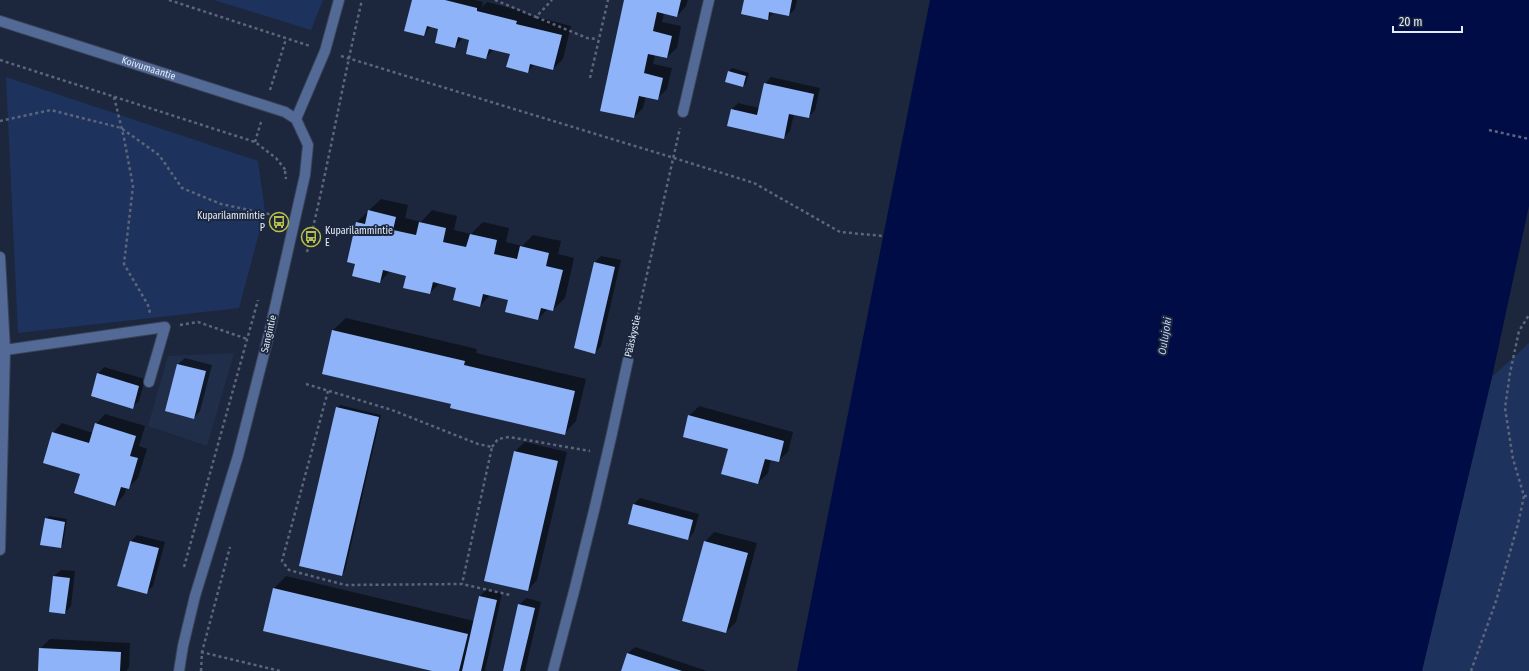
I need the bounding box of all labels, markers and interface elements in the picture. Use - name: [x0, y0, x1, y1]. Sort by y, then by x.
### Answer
- scale bar: [1393, 8, 1462, 34]
- text: 20 m: [1399, 15, 1423, 29]
- street label: Koivumaantie: [120, 54, 177, 83]
- place label: Kuparilammintie P: [197, 210, 265, 234]
- bus stop icon: Kuparilammintie P: [268, 211, 290, 233]
- place label: Kuparilammintie E: [325, 225, 393, 249]
- bus stop icon: Kuparilammintie E: [300, 226, 322, 248]
- street label: Sangintie: [259, 314, 279, 354]
- street label: Pääskystie: [622, 314, 644, 358]
- water label: Oulujoki: [1156, 316, 1174, 356]

